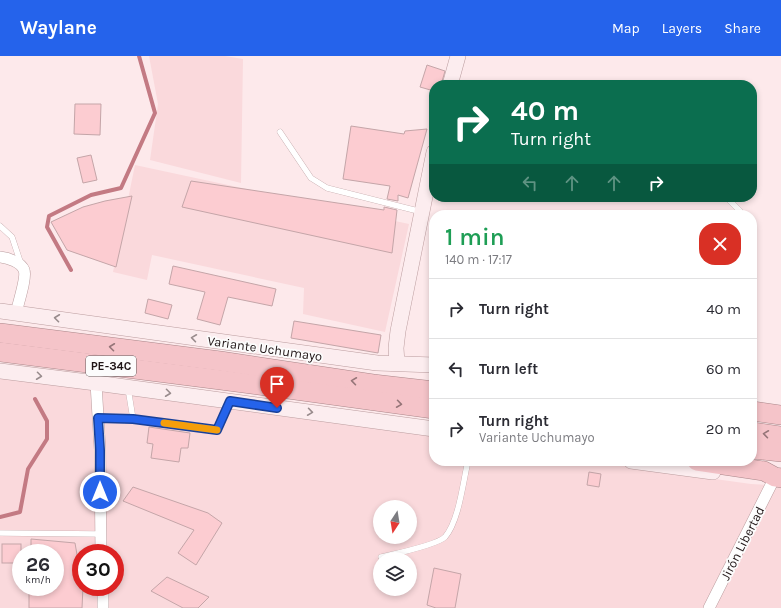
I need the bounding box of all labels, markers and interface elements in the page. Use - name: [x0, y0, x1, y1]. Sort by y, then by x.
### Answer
- text: Waylane: [20, 17, 97, 39]
- text: Map: [612, 20, 640, 37]
- text: Layers: [662, 20, 702, 37]
- text: Share: [724, 20, 761, 37]
- text: 40 m: [511, 94, 579, 127]
- icon: right: [445, 96, 497, 148]
- text: Turn right: [511, 128, 591, 150]
- icon: left: [519, 172, 541, 194]
- icon: ahead: [561, 172, 583, 194]
- icon: ahead: [603, 172, 625, 194]
- icon: right: [645, 172, 667, 194]
- text: 1 min: [445, 223, 505, 251]
- button: close: [699, 223, 741, 265]
- text: 140 m · 17:17: [445, 252, 512, 267]
- icon: right: [445, 298, 467, 320]
- text: Turn right: [479, 300, 549, 318]
- text: 40 m: [706, 300, 741, 318]
- one-way arrow: [54, 314, 60, 323]
- street label: Variante Uchumayo: [207, 333, 323, 364]
- one-way arrow: [191, 334, 197, 343]
- one-way arrow: [109, 343, 115, 352]
- road number: PE-34C: [86, 356, 136, 376]
- icon: left: [445, 358, 467, 380]
- text: Turn left: [479, 360, 538, 378]
- text: 60 m: [706, 360, 741, 378]
- pin: [260, 367, 294, 408]
- one-way arrow: [36, 371, 42, 380]
- icon: arrive: [266, 373, 288, 395]
- one-way arrow: [351, 377, 357, 386]
- one-way arrow: [165, 388, 171, 397]
- one-way arrow: [396, 399, 402, 408]
- one-way arrow: [307, 407, 313, 416]
- text: Turn right: [479, 412, 549, 430]
- icon: right: [445, 418, 467, 440]
- text: 20 m: [706, 420, 741, 438]
- text: Variante Uchumayo: [479, 430, 595, 445]
- one-way arrow: [763, 430, 770, 439]
- position arrow: [79, 471, 121, 513]
- north arrow: [373, 500, 417, 544]
- map controls: [373, 500, 417, 596]
- street label: Jirón Libertad: [717, 504, 767, 583]
- speed limit sign: 30: [72, 544, 124, 596]
- button: layers: [373, 552, 417, 596]
- text: 26: [26, 553, 50, 576]
- text: km/h: [25, 574, 51, 586]

